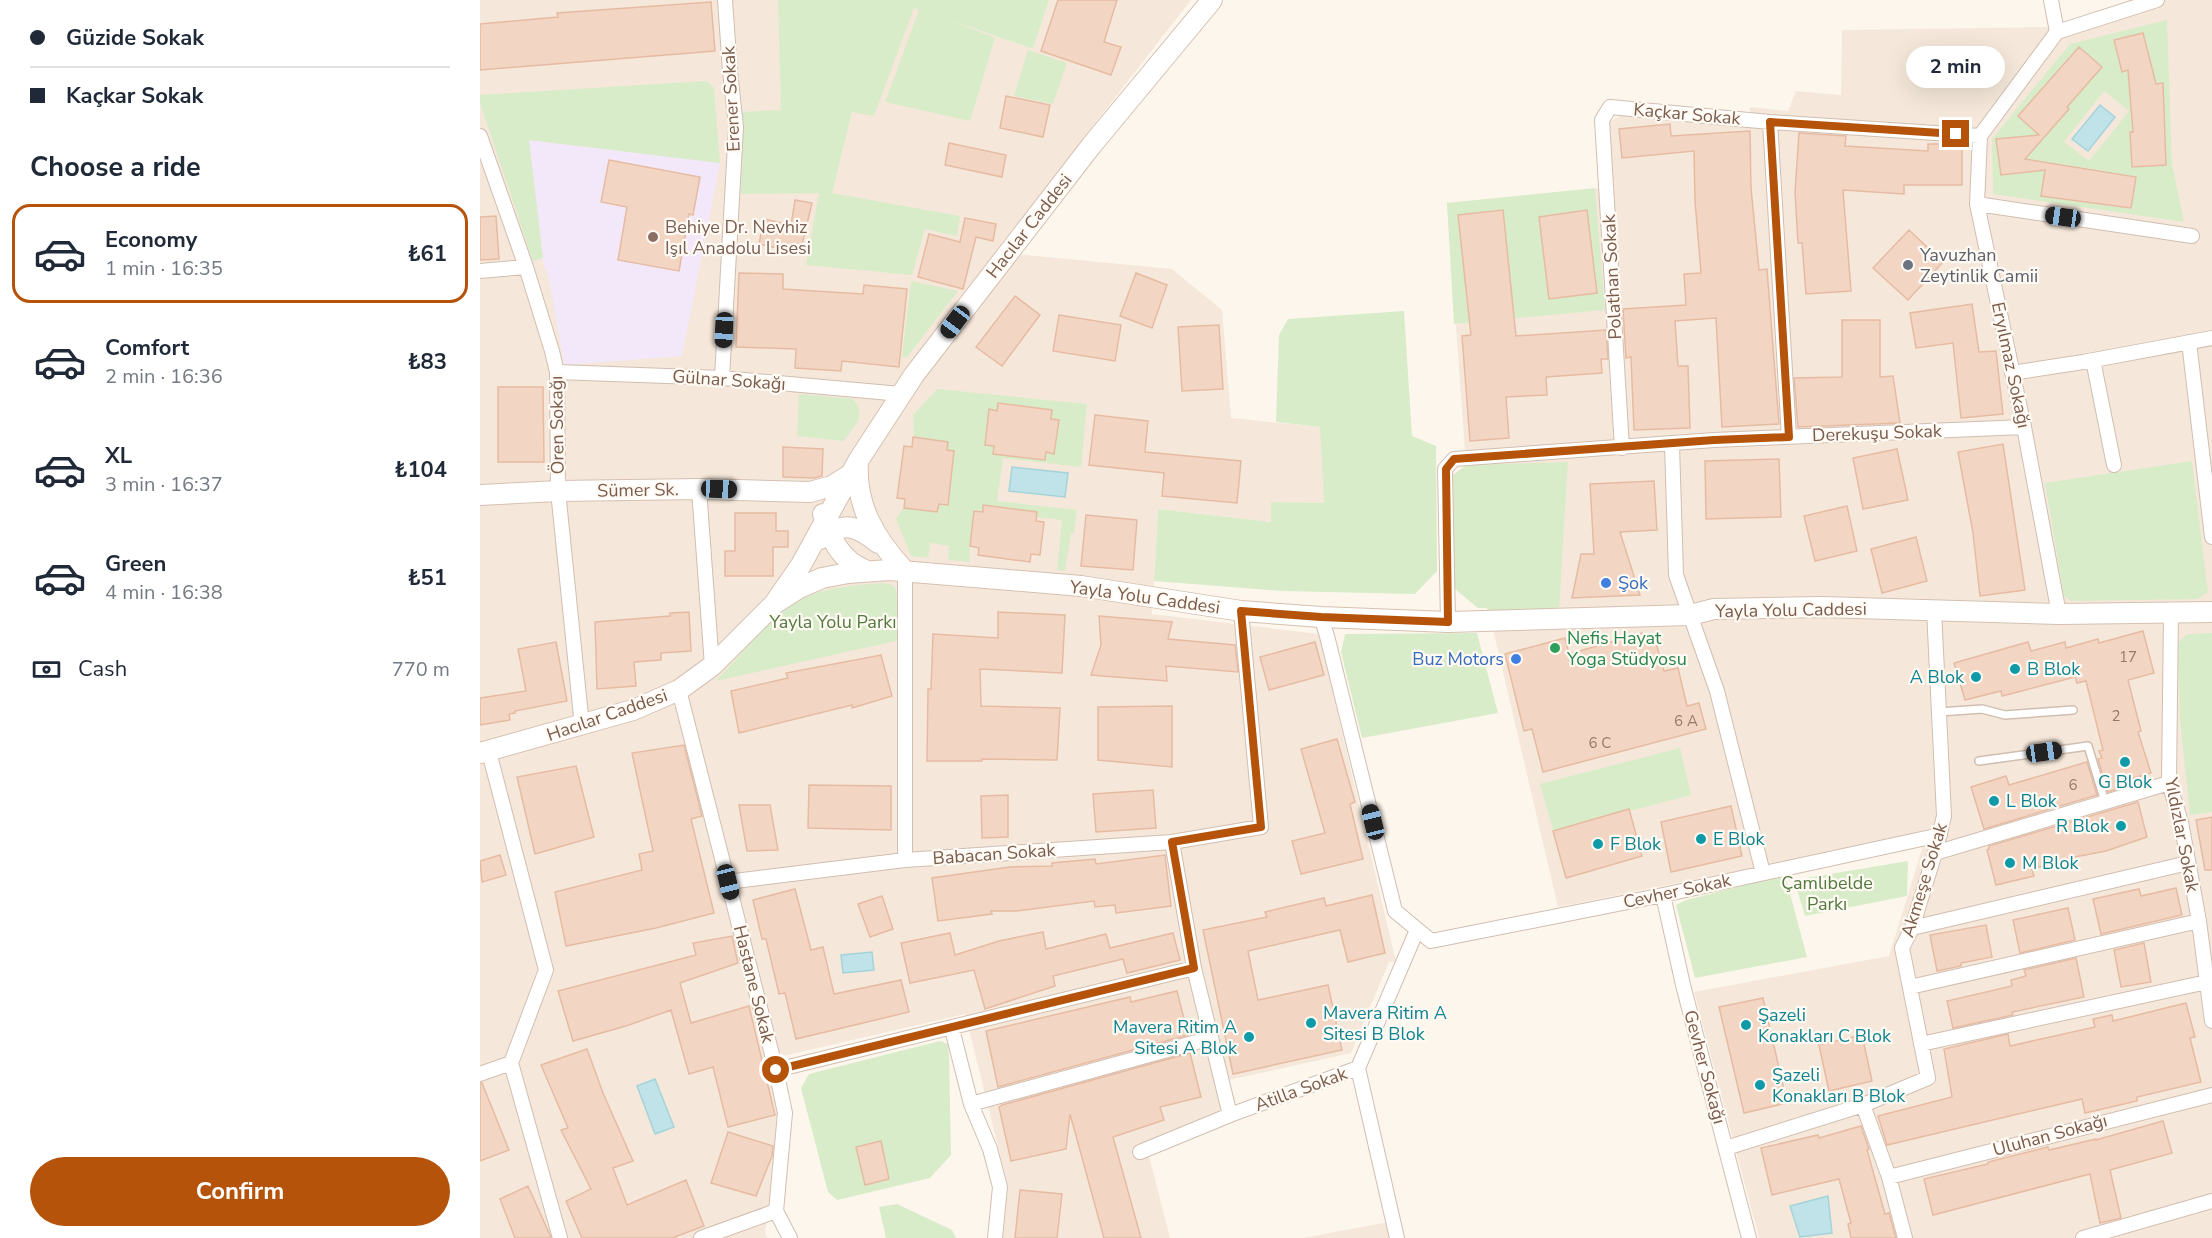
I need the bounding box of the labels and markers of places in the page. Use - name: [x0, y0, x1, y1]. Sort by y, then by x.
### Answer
- place label: Behiye Dr. Nevhiz Işıl Anadolu Lisesi: [665, 215, 811, 260]
- marker: Behiye Dr. Nevhiz Işıl Anadolu Lisesi: [646, 230, 660, 244]
- place label: Yavuzhan Zeytinlik Camii: [1919, 243, 2038, 288]
- marker: Yavuzhan Zeytinlik Camii: [1901, 258, 1915, 272]
- place label: Şok: [1618, 571, 1649, 595]
- marker: Şok: [1599, 576, 1613, 590]
- place label: Nefis Hayat Yoga Stüdyosu: [1566, 626, 1687, 671]
- marker: Nefis Hayat Yoga Stüdyosu: [1548, 641, 1562, 655]
- place label: Buz Motors: [1412, 647, 1504, 671]
- marker: Buz Motors: [1509, 652, 1523, 666]
- place label: B Blok: [2027, 657, 2081, 681]
- marker: B Blok: [2008, 662, 2022, 676]
- place label: A Blok: [1910, 665, 1965, 689]
- marker: A Blok: [1969, 670, 1983, 684]
- marker: G Blok: [2118, 755, 2132, 769]
- place label: G Blok: [2098, 770, 2153, 794]
- place label: L Blok: [2006, 789, 2058, 813]
- marker: L Blok: [1987, 794, 2001, 808]
- place label: R Blok: [2056, 814, 2110, 838]
- marker: R Blok: [2114, 819, 2128, 833]
- place label: E Blok: [1713, 827, 1766, 851]
- place label: F Blok: [1610, 832, 1662, 856]
- marker: E Blok: [1694, 832, 1708, 846]
- marker: F Blok: [1591, 837, 1605, 851]
- place label: M Blok: [2022, 851, 2079, 875]
- marker: M Blok: [2003, 856, 2017, 870]
- place label: Mavera Ritim A Sitesi B Blok: [1323, 1001, 1447, 1046]
- place label: Şazeli Konakları C Blok: [1758, 1003, 1892, 1048]
- place label: Mavera Ritim A Sitesi A Blok: [1113, 1015, 1238, 1060]
- marker: Mavera Ritim A Sitesi B Blok: [1304, 1016, 1318, 1030]
- marker: Şazeli Konakları C Blok: [1739, 1018, 1753, 1032]
- marker: Mavera Ritim A Sitesi A Blok: [1242, 1030, 1256, 1044]
- place label: Şazeli Konakları B Blok: [1772, 1063, 1906, 1108]
- marker: Şazeli Konakları B Blok: [1753, 1078, 1767, 1092]

